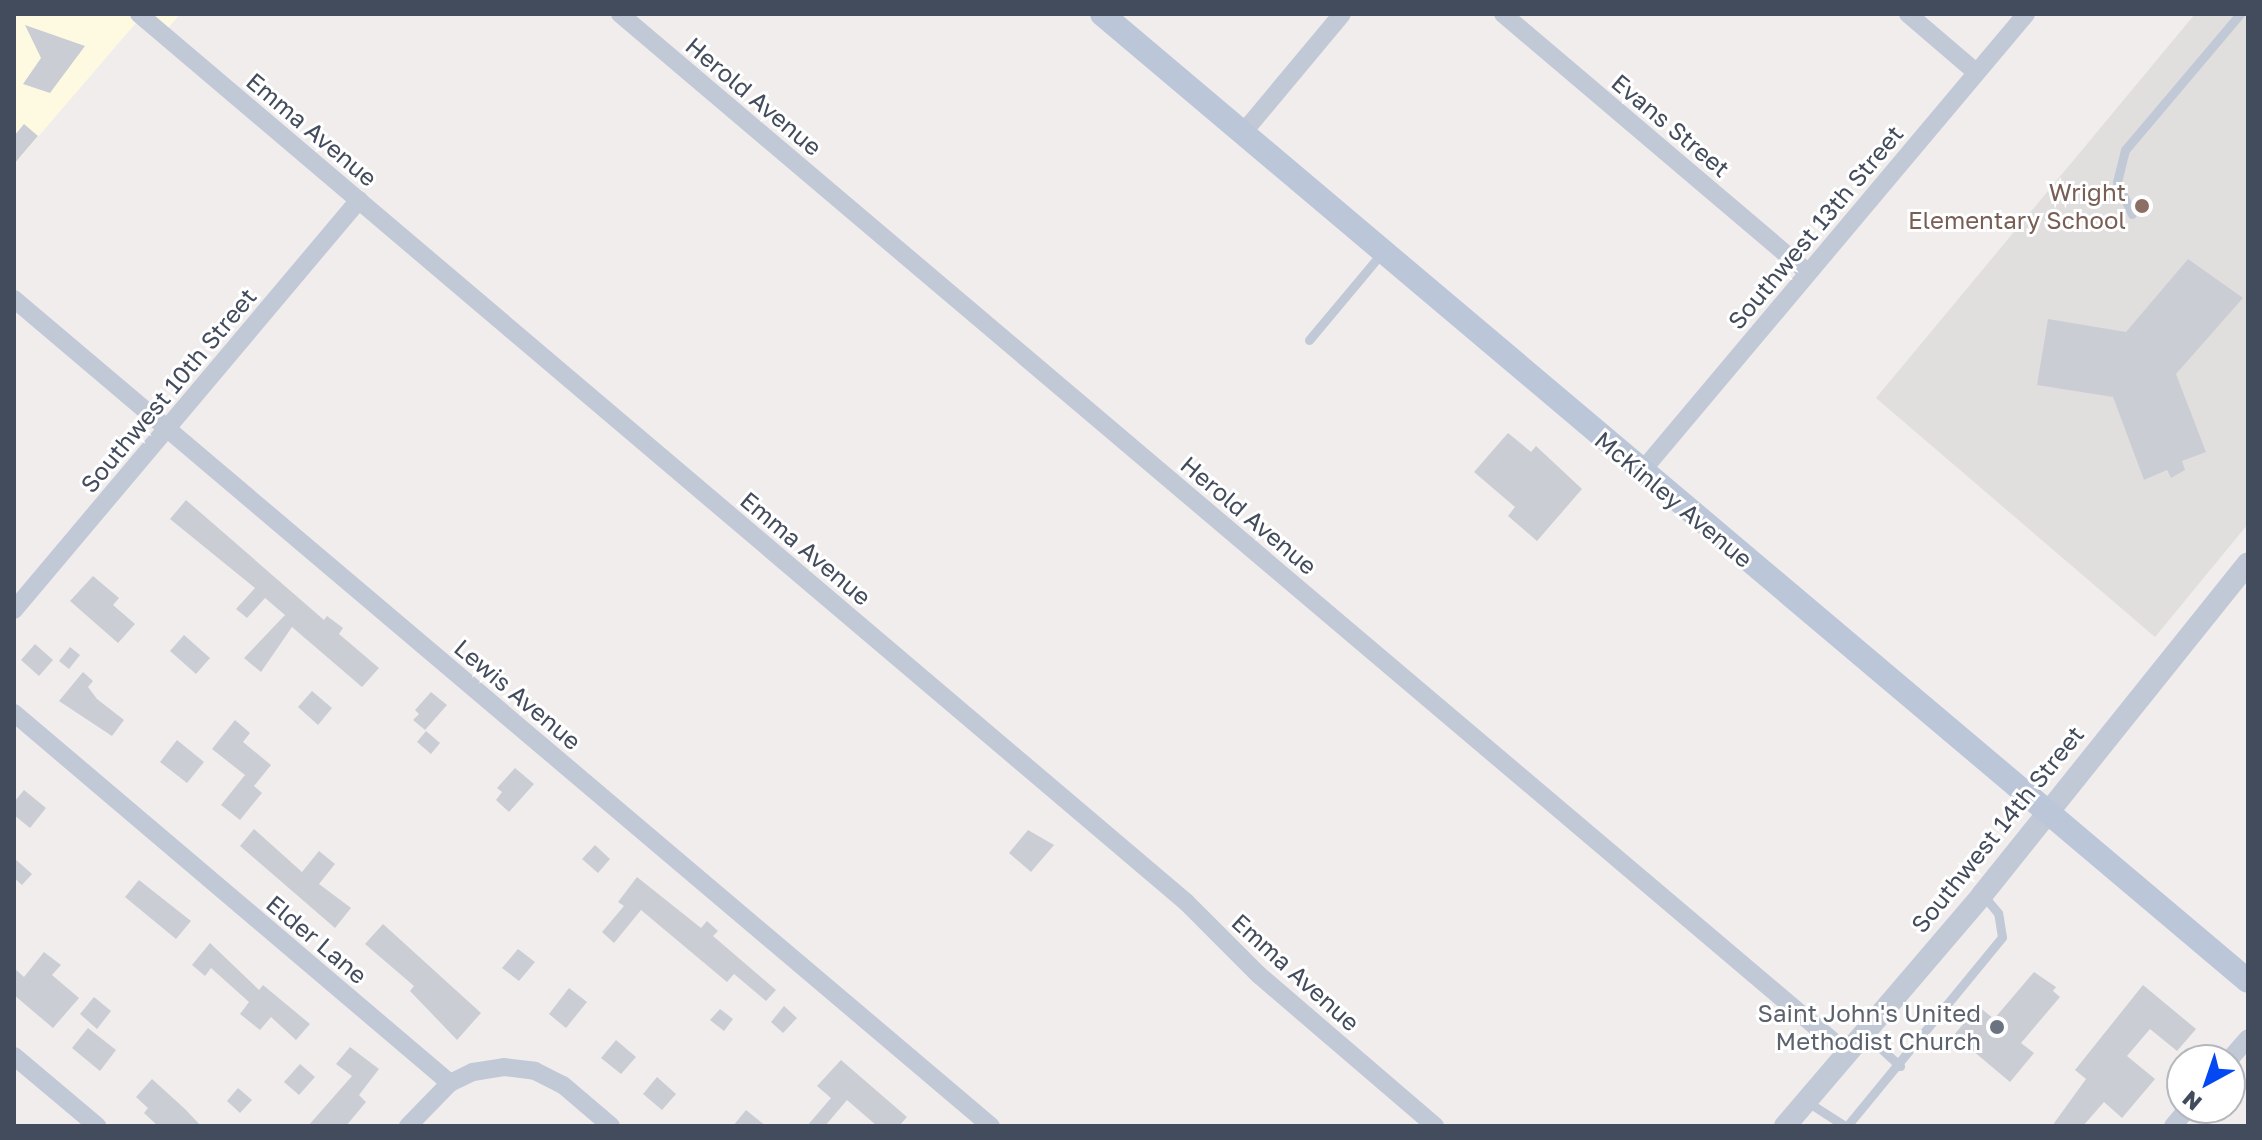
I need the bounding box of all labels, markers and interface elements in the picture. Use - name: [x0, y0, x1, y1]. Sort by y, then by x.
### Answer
- street label: Herold Avenue: [680, 31, 828, 161]
- street label: Emma Avenue: [241, 66, 383, 192]
- street label: Evans Street: [1606, 67, 1736, 183]
- street label: Southwest 13th Street: [1721, 119, 1909, 335]
- place label: Wright Elementary School: [1908, 178, 2126, 234]
- marker: Wright Elementary School: [2133, 197, 2151, 215]
- street label: Southwest 10th Street: [74, 282, 262, 498]
- street label: McKinley Avenue: [1589, 425, 1759, 573]
- street label: Herold Avenue: [1175, 450, 1323, 580]
- street label: Emma Avenue: [735, 485, 877, 611]
- street label: Lewis Avenue: [449, 633, 587, 755]
- street label: Southwest 14th Street: [1905, 720, 2089, 938]
- street label: Elder Lane: [261, 889, 373, 989]
- street label: Emma Avenue: [1226, 907, 1366, 1037]
- place label: Saint John's United Methodist Church: [1758, 999, 1981, 1055]
- marker: Saint John's United Methodist Church: [1988, 1018, 2006, 1036]
- north arrow: [2166, 1044, 2246, 1124]
- text: N: [2176, 1086, 2207, 1117]

